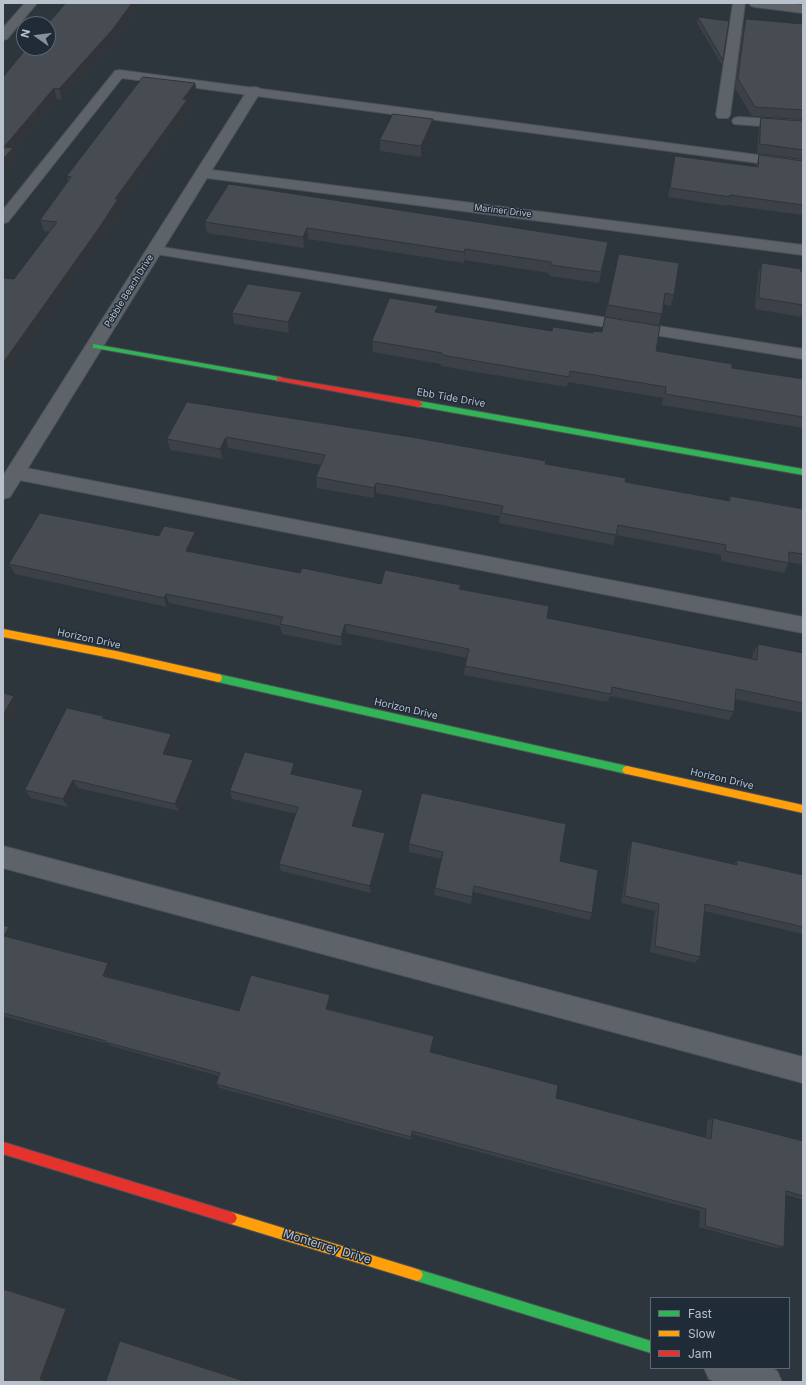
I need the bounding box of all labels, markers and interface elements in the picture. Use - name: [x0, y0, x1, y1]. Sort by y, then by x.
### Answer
- north arrow: [16, 16, 56, 56]
- text: N: [18, 28, 33, 39]
- street label: Mariner Drive: [474, 202, 532, 220]
- street label: Pebble Beach Drive: [102, 253, 156, 329]
- street label: Ebb Tide Drive: [416, 386, 486, 410]
- street label: Horizon Drive: [56, 626, 122, 652]
- street label: Horizon Drive: [373, 696, 439, 722]
- street label: Horizon Drive: [689, 766, 755, 792]
- street label: Monterrey Drive: [281, 1227, 373, 1267]
- legend: [650, 1297, 790, 1369]
- text: Fast: [688, 1306, 712, 1321]
- text: Slow: [688, 1326, 715, 1341]
- text: Jam: [688, 1346, 712, 1361]

